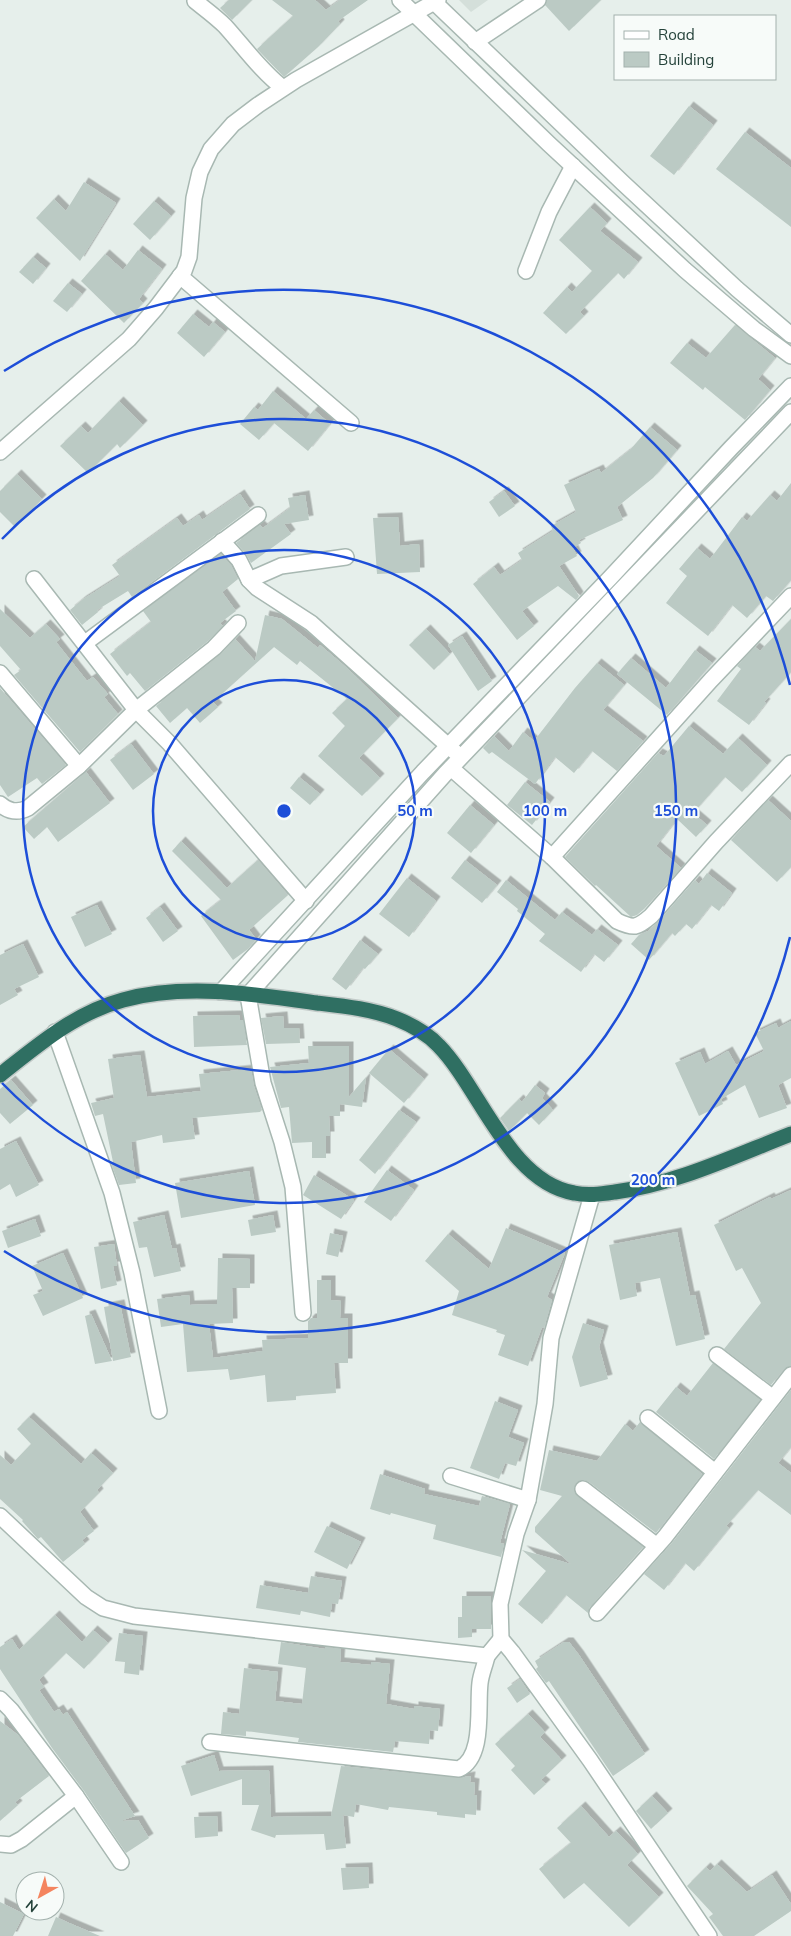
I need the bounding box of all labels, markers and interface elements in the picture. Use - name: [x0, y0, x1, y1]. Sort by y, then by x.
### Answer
- legend: [614, 15, 776, 80]
- text: Road: [658, 25, 695, 44]
- text: Building: [658, 50, 714, 69]
- text: 50 m: [397, 801, 433, 820]
- text: 100 m: [523, 801, 567, 820]
- text: 150 m: [654, 801, 698, 820]
- centre of rings: [275, 802, 293, 820]
- text: 200 m: [631, 1170, 675, 1189]
- north arrow: [15, 1871, 65, 1921]
- text: N: [22, 1896, 42, 1916]

